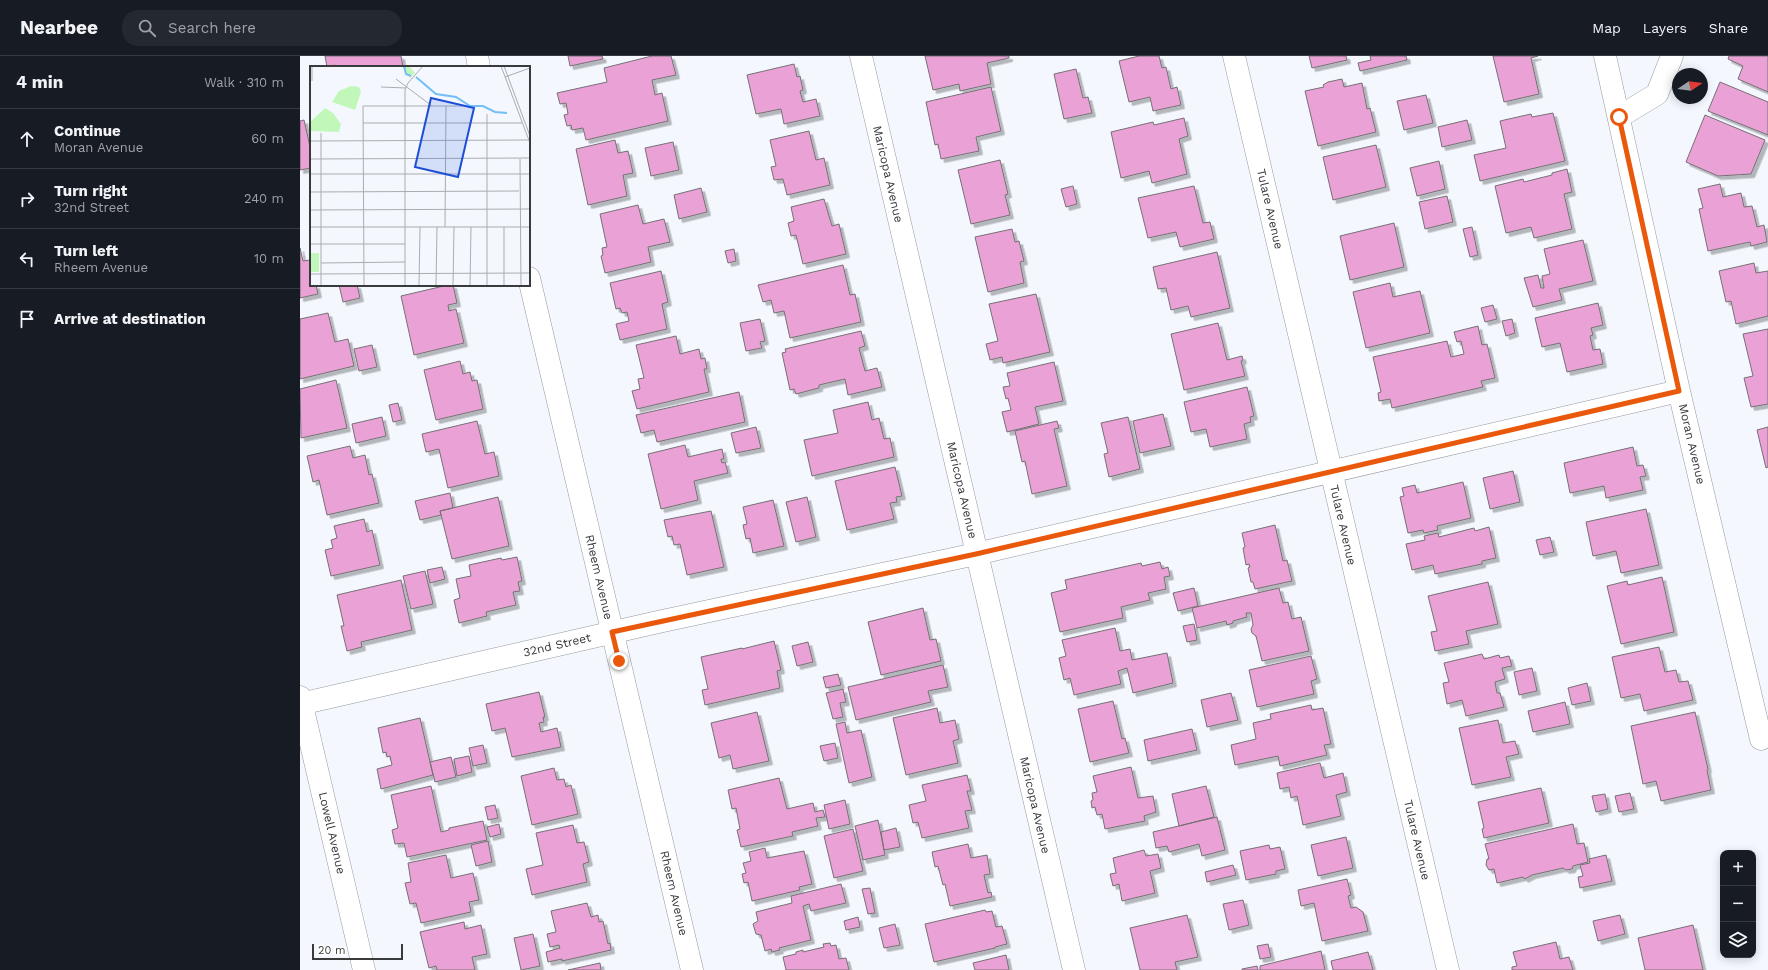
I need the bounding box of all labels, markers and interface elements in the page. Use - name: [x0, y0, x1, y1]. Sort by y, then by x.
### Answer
- search box: [122, 10, 402, 46]
- text: Nearbee: [20, 16, 98, 39]
- icon: search: [136, 17, 158, 39]
- text: Search here: [168, 19, 256, 37]
- text: Map: [1592, 20, 1621, 36]
- text: Layers: [1643, 20, 1687, 36]
- text: Share: [1709, 20, 1748, 36]
- inset map: [310, 66, 530, 286]
- north arrow: [1672, 68, 1708, 104]
- text: 4 min: [16, 72, 63, 92]
- text: Walk · 310 m: [204, 75, 284, 90]
- route start: [1610, 108, 1628, 126]
- text: Continue: [54, 122, 121, 140]
- street label: Maricopa Avenue: [870, 124, 906, 224]
- icon: ahead: [16, 128, 38, 150]
- text: 60 m: [251, 131, 284, 146]
- text: Moran Avenue: [54, 140, 143, 155]
- street label: Tulare Avenue: [1254, 167, 1286, 251]
- text: Turn right: [54, 182, 127, 200]
- icon: right: [16, 188, 38, 210]
- text: 240 m: [244, 191, 284, 206]
- text: 32nd Street: [54, 200, 129, 215]
- text: Turn left: [54, 242, 118, 260]
- icon: left: [16, 248, 38, 270]
- text: 10 m: [254, 251, 284, 266]
- text: Rheem Avenue: [54, 260, 148, 275]
- icon: arrive: [16, 308, 38, 330]
- text: Arrive at destination: [54, 310, 206, 328]
- street label: Moran Avenue: [1676, 402, 1708, 486]
- street label: Maricopa Avenue: [944, 440, 980, 540]
- street label: Tulare Avenue: [1327, 483, 1359, 567]
- street label: Rheem Avenue: [582, 533, 616, 621]
- street label: 32nd Street: [522, 630, 592, 660]
- route end: [610, 652, 628, 670]
- street label: Maricopa Avenue: [1017, 755, 1053, 855]
- street label: Lowell Avenue: [316, 791, 348, 875]
- street label: Tulare Avenue: [1401, 798, 1433, 882]
- street label: Rheem Avenue: [657, 849, 691, 937]
- map controls: [1720, 850, 1756, 958]
- button: +: [1720, 850, 1756, 886]
- button: −: [1720, 886, 1756, 922]
- button: layers: [1720, 922, 1756, 958]
- scale bar: [312, 942, 403, 961]
- text: 20 m: [318, 944, 346, 957]

